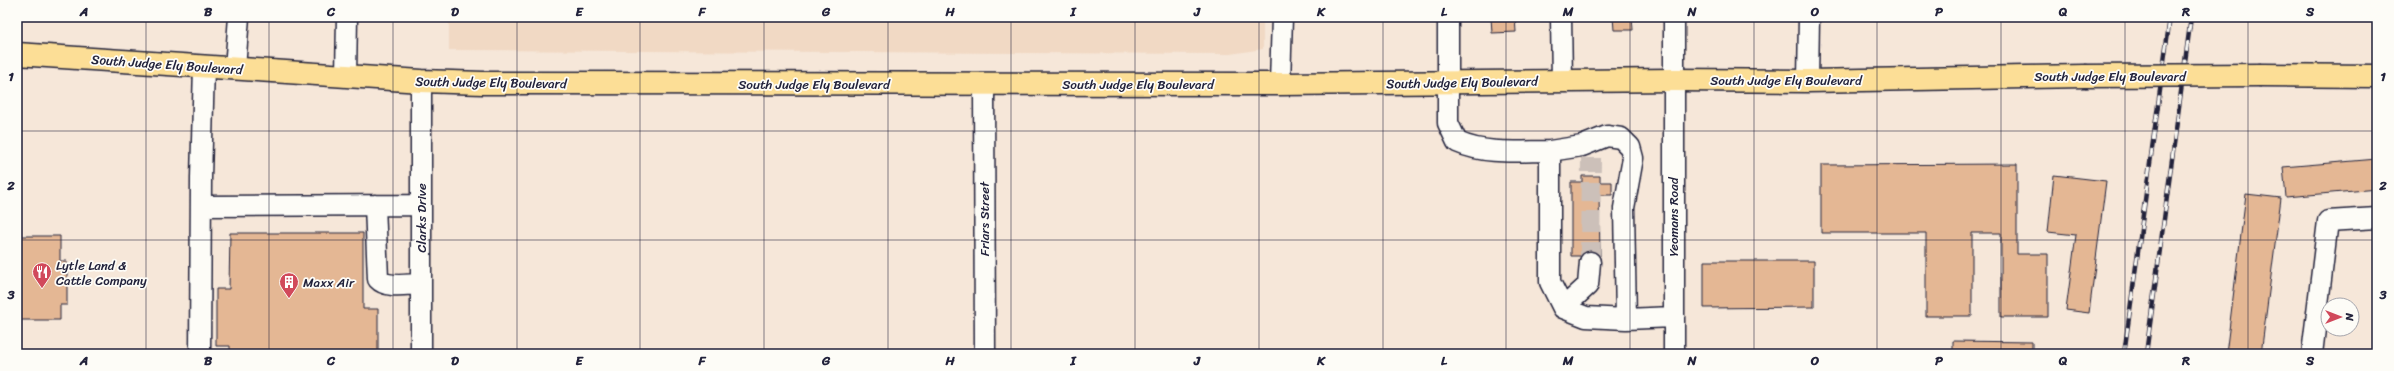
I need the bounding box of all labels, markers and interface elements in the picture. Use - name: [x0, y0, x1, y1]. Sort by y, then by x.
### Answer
- text: A: [79, 0, 88, 23]
- text: B: [204, 0, 213, 23]
- text: C: [326, 0, 336, 23]
- text: D: [451, 0, 459, 23]
- text: E: [575, 0, 584, 23]
- text: F: [697, 0, 706, 23]
- text: G: [821, 0, 831, 23]
- text: H: [944, 0, 955, 23]
- text: I: [1069, 0, 1077, 23]
- text: J: [1193, 0, 1201, 23]
- text: K: [1316, 0, 1326, 23]
- text: L: [1441, 0, 1448, 23]
- text: M: [1562, 0, 1574, 23]
- text: N: [1686, 0, 1697, 23]
- text: O: [1810, 0, 1820, 23]
- text: P: [1935, 0, 1943, 23]
- text: Q: [2058, 0, 2068, 23]
- text: R: [2181, 0, 2190, 23]
- text: S: [2305, 0, 2315, 23]
- street label: South Judge Ely Boulevard: [91, 48, 245, 81]
- text: 1: [8, 65, 14, 88]
- street label: South Judge Ely Boulevard: [2034, 65, 2187, 88]
- text: 1: [2380, 65, 2386, 88]
- street label: South Judge Ely Boulevard: [1710, 69, 1863, 92]
- street label: South Judge Ely Boulevard: [415, 70, 568, 95]
- street label: South Judge Ely Boulevard: [1386, 70, 1539, 95]
- street label: South Judge Ely Boulevard: [738, 73, 891, 96]
- street label: South Judge Ely Boulevard: [1062, 73, 1215, 96]
- text: 2: [6, 174, 15, 197]
- text: 2: [2378, 174, 2387, 197]
- street label: Yeomans Road: [1662, 176, 1685, 257]
- street label: Friars Street: [973, 181, 996, 256]
- street label: Clarks Drive: [410, 183, 433, 253]
- place label: Lytle Land & Cattle Company: [56, 254, 147, 292]
- restaurant icon: Lytle Land & Cattle Company: [31, 261, 53, 289]
- building icon: Maxx Air: [278, 271, 300, 299]
- place label: Maxx Air: [303, 271, 355, 294]
- text: 3: [6, 283, 15, 306]
- text: 3: [2378, 283, 2387, 306]
- north arrow: [2320, 297, 2360, 337]
- text: N: [2340, 312, 2359, 321]
- text: A: [79, 349, 88, 371]
- text: B: [204, 349, 213, 371]
- text: C: [326, 349, 336, 371]
- text: D: [451, 349, 459, 371]
- text: E: [575, 349, 584, 371]
- text: F: [697, 349, 706, 371]
- text: G: [821, 349, 831, 371]
- text: H: [944, 349, 955, 371]
- text: I: [1069, 349, 1077, 371]
- text: J: [1193, 349, 1201, 371]
- text: K: [1316, 349, 1326, 371]
- text: L: [1441, 349, 1448, 371]
- text: M: [1562, 349, 1574, 371]
- text: N: [1686, 349, 1697, 371]
- text: O: [1810, 349, 1820, 371]
- text: P: [1935, 349, 1943, 371]
- text: Q: [2058, 349, 2068, 371]
- text: R: [2181, 349, 2190, 371]
- text: S: [2305, 349, 2315, 371]

